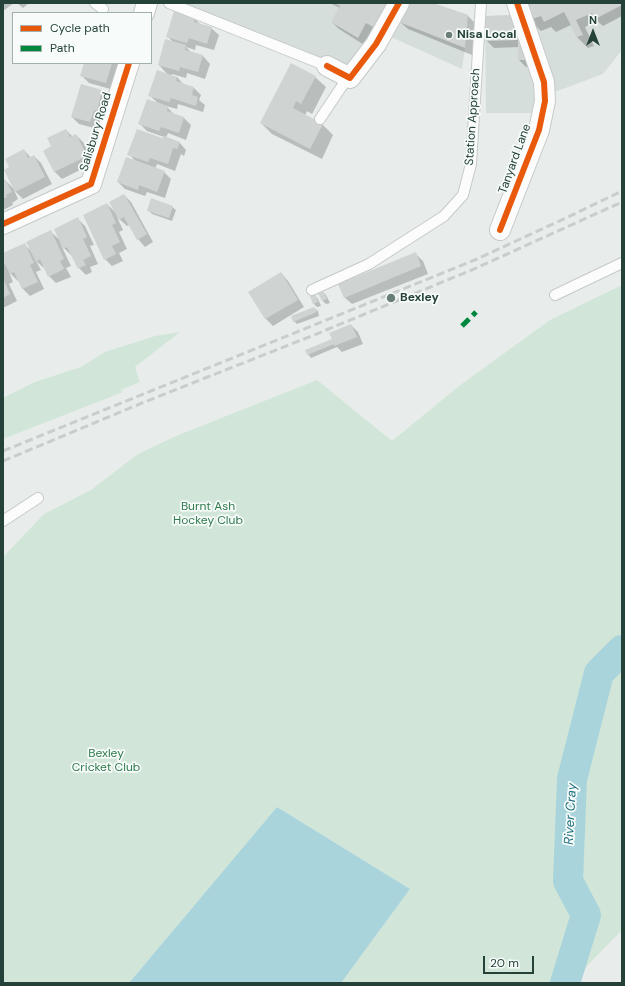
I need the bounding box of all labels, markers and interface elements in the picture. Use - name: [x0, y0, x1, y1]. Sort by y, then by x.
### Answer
- legend: [12, 12, 152, 64]
- north arrow: [573, 12, 613, 52]
- text: N: [589, 13, 597, 27]
- text: Cycle path: [50, 20, 110, 36]
- place label: Nisa Local: [457, 28, 517, 42]
- marker: Nisa Local: [444, 30, 454, 40]
- text: Path: [50, 40, 75, 56]
- street label: Station Approach: [462, 68, 484, 166]
- street label: Salisbury Road: [77, 91, 115, 173]
- street label: Tanyard Lane: [496, 122, 534, 196]
- place label: Bexley: [400, 291, 439, 305]
- marker: Bexley: [385, 292, 397, 304]
- park label: Burnt Ash Hockey Club: [173, 500, 243, 528]
- park label: Bexley Cricket Club: [72, 747, 140, 775]
- water label: River Cray: [562, 783, 580, 845]
- scale bar: [485, 948, 536, 974]
- text: 20 m: [490, 955, 519, 971]

